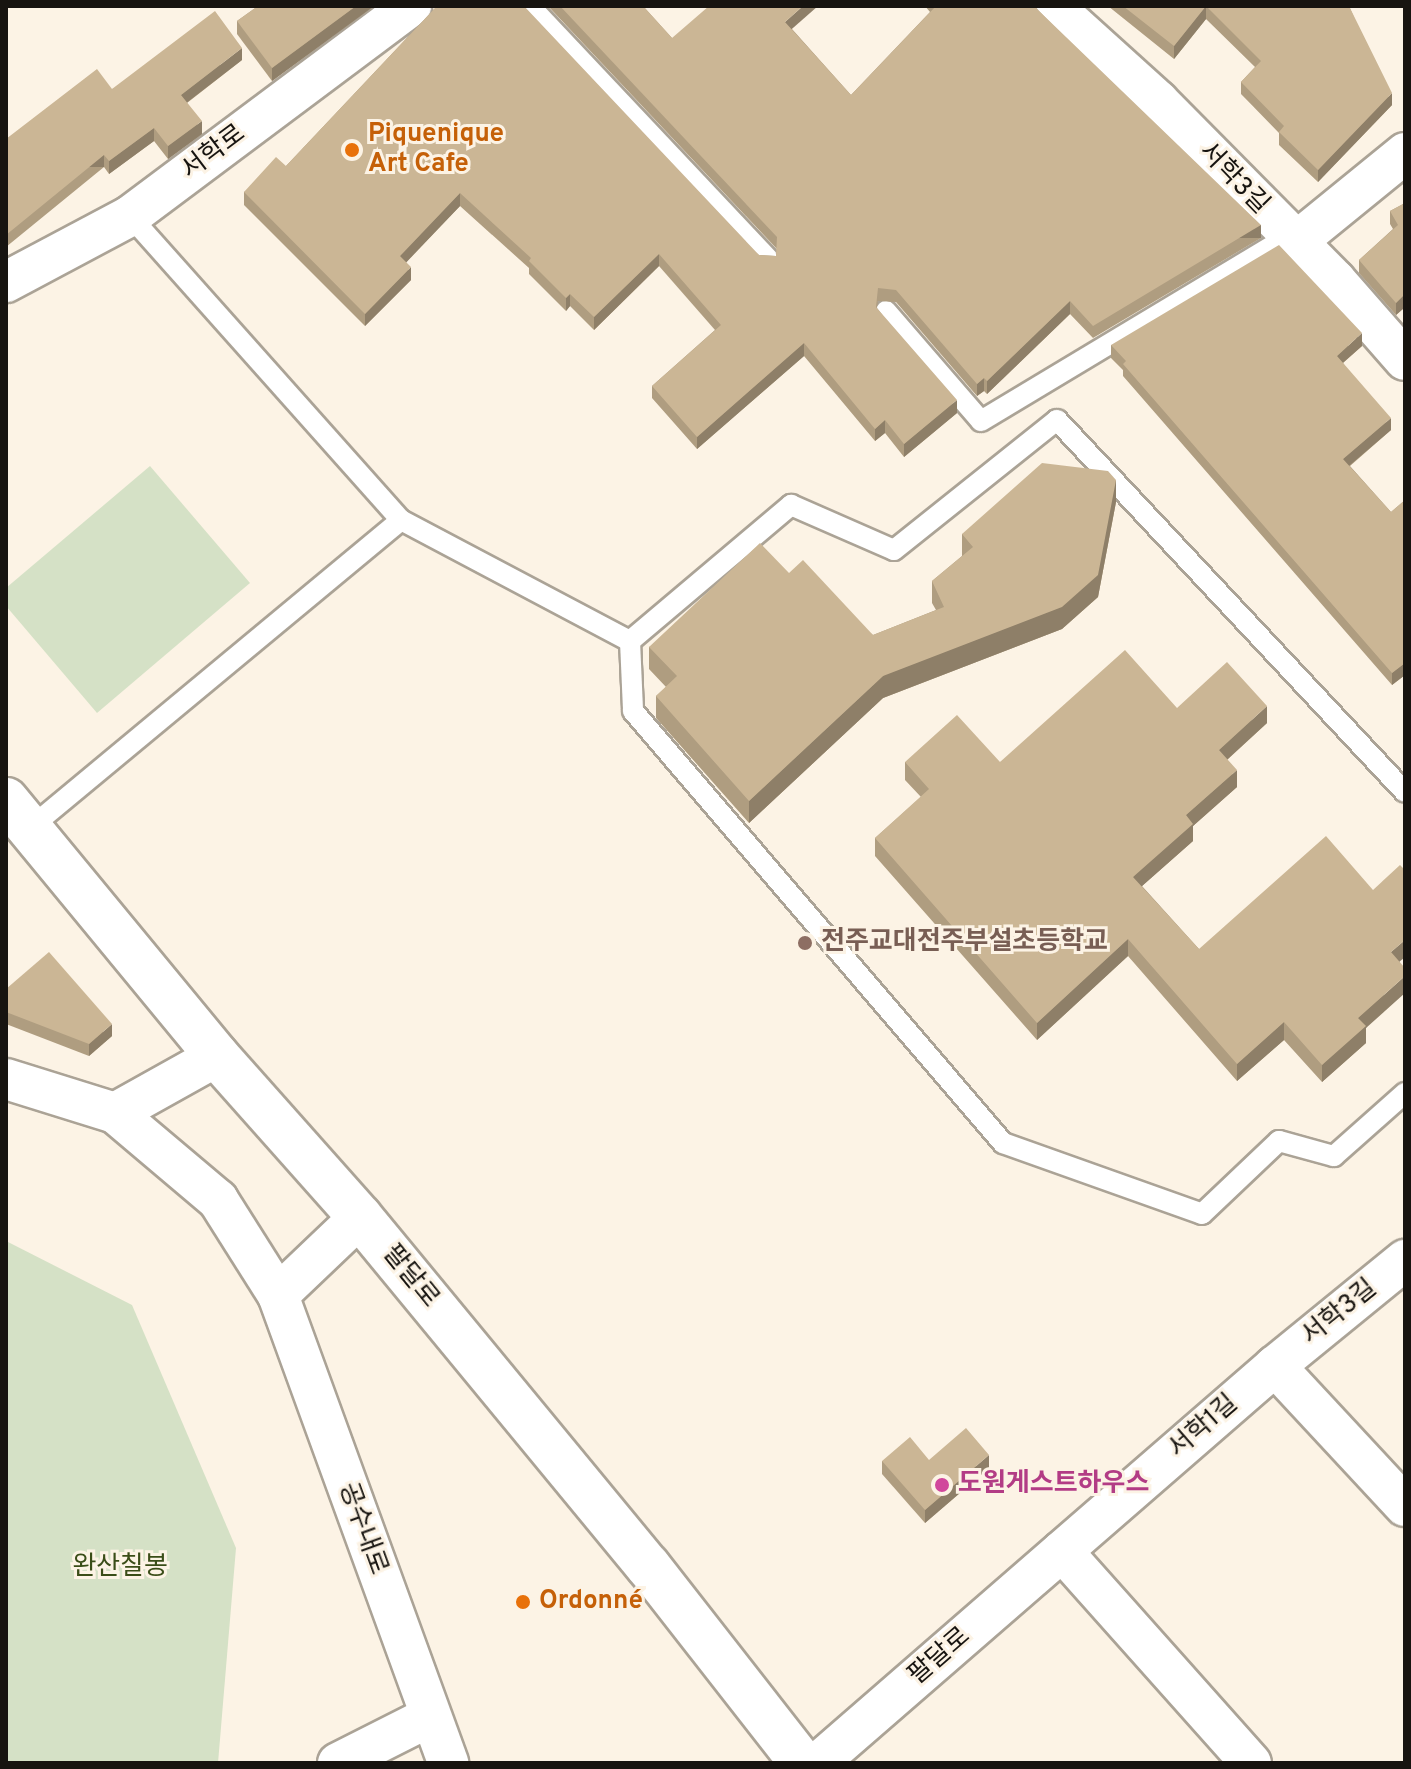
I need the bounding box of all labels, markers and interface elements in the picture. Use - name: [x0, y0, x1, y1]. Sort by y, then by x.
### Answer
- street label: 서학로: [176, 119, 252, 187]
- place label: Piquenique Art Cafe: [368, 119, 504, 180]
- street label: 서학3길: [1191, 137, 1275, 221]
- marker: Piquenique Art Cafe: [343, 141, 361, 159]
- place label: 전주교대전주부설초등학교: [821, 927, 1108, 959]
- marker: 전주교대전주부설초등학교: [796, 934, 814, 952]
- street label: 팔달로: [375, 1239, 445, 1315]
- street label: 서학3길: [1296, 1273, 1384, 1353]
- street label: 서학1길: [1163, 1389, 1245, 1465]
- place label: 도원게스트하우스: [958, 1469, 1149, 1501]
- marker: 도원게스트하우스: [933, 1476, 951, 1494]
- street label: 공수내로: [331, 1479, 393, 1579]
- park label: 완산칠봉: [72, 1552, 168, 1584]
- place label: Ordonné: [539, 1586, 643, 1618]
- marker: Ordonné: [514, 1593, 532, 1611]
- street label: 팔달로: [903, 1622, 977, 1692]

